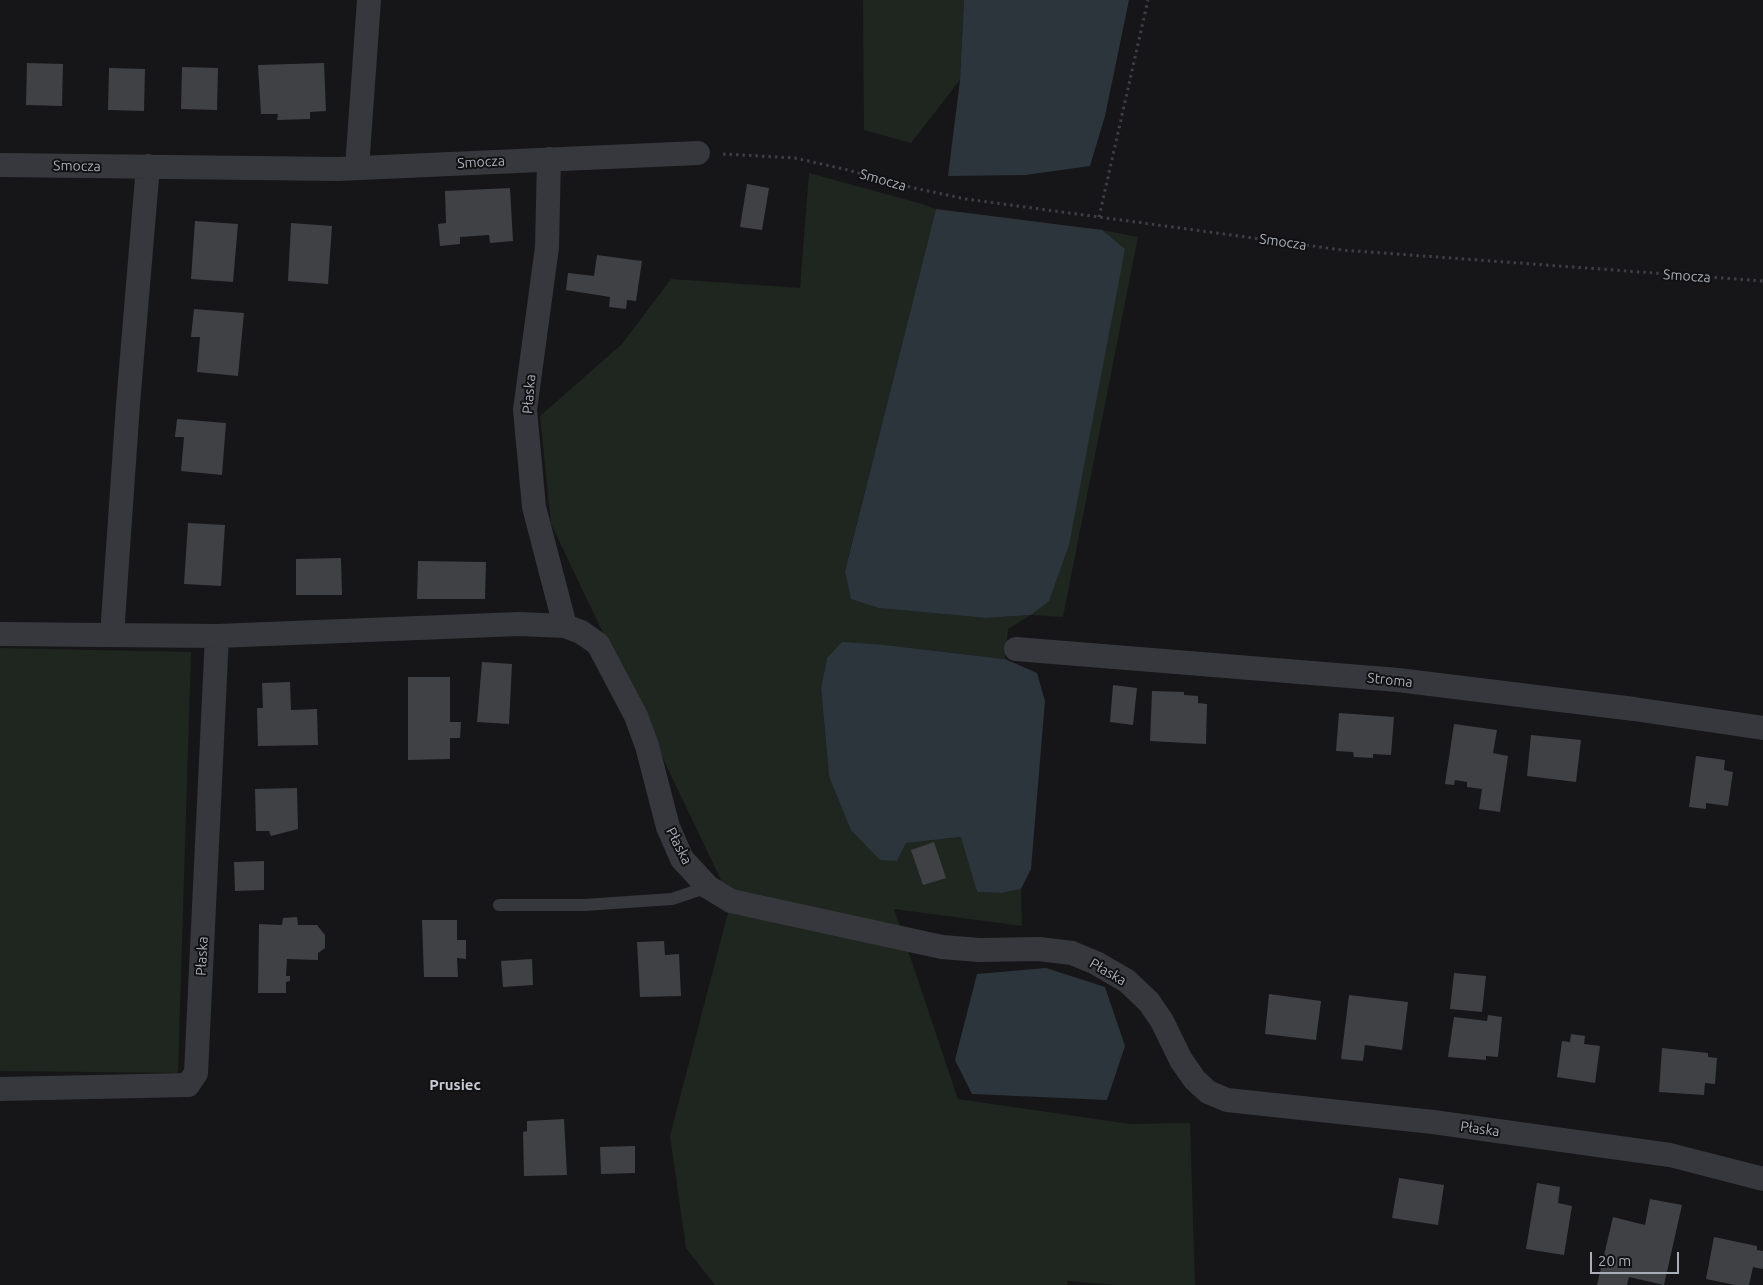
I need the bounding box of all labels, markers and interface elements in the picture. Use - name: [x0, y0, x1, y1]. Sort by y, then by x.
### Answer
- street label: Smocza: [457, 152, 505, 172]
- street label: Smocza: [53, 157, 101, 175]
- street label: Smocza: [858, 165, 908, 195]
- street label: Smocza: [1258, 230, 1308, 254]
- street label: Smocza: [1663, 266, 1711, 286]
- street label: Płaska: [519, 374, 539, 414]
- street label: Stroma: [1366, 669, 1414, 691]
- street label: Płaska: [663, 825, 695, 867]
- street label: Płaska: [193, 936, 211, 976]
- street label: Płaska: [1087, 955, 1129, 989]
- district label: Prusiec: [429, 1076, 481, 1094]
- street label: Płaska: [1459, 1118, 1501, 1140]
- scale bar: [1593, 1242, 1682, 1274]
- text: 20 m: [1598, 1252, 1631, 1269]

